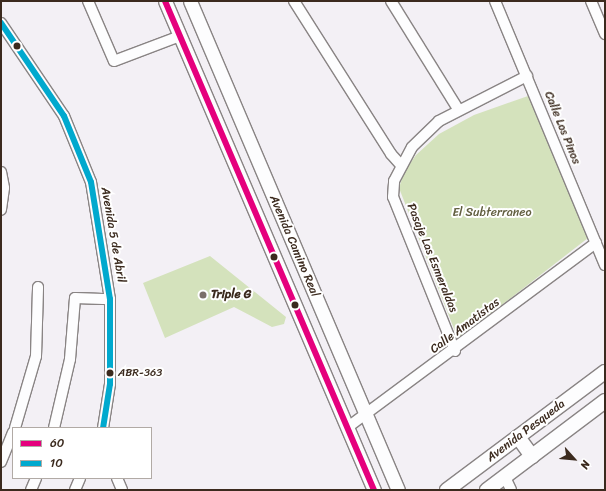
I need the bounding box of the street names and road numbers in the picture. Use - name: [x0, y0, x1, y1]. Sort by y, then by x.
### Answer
- street label: Calle Los Pinos: [541, 89, 583, 167]
- street label: Avenida 5 de Abril: [97, 186, 129, 284]
- street label: Avenida Camino Real: [266, 193, 322, 299]
- street label: Pasaje Las Esmeraldas: [403, 201, 461, 315]
- street label: Calle Amatistas: [428, 295, 502, 357]
- street label: Avenida Pesqueda: [484, 397, 568, 465]

